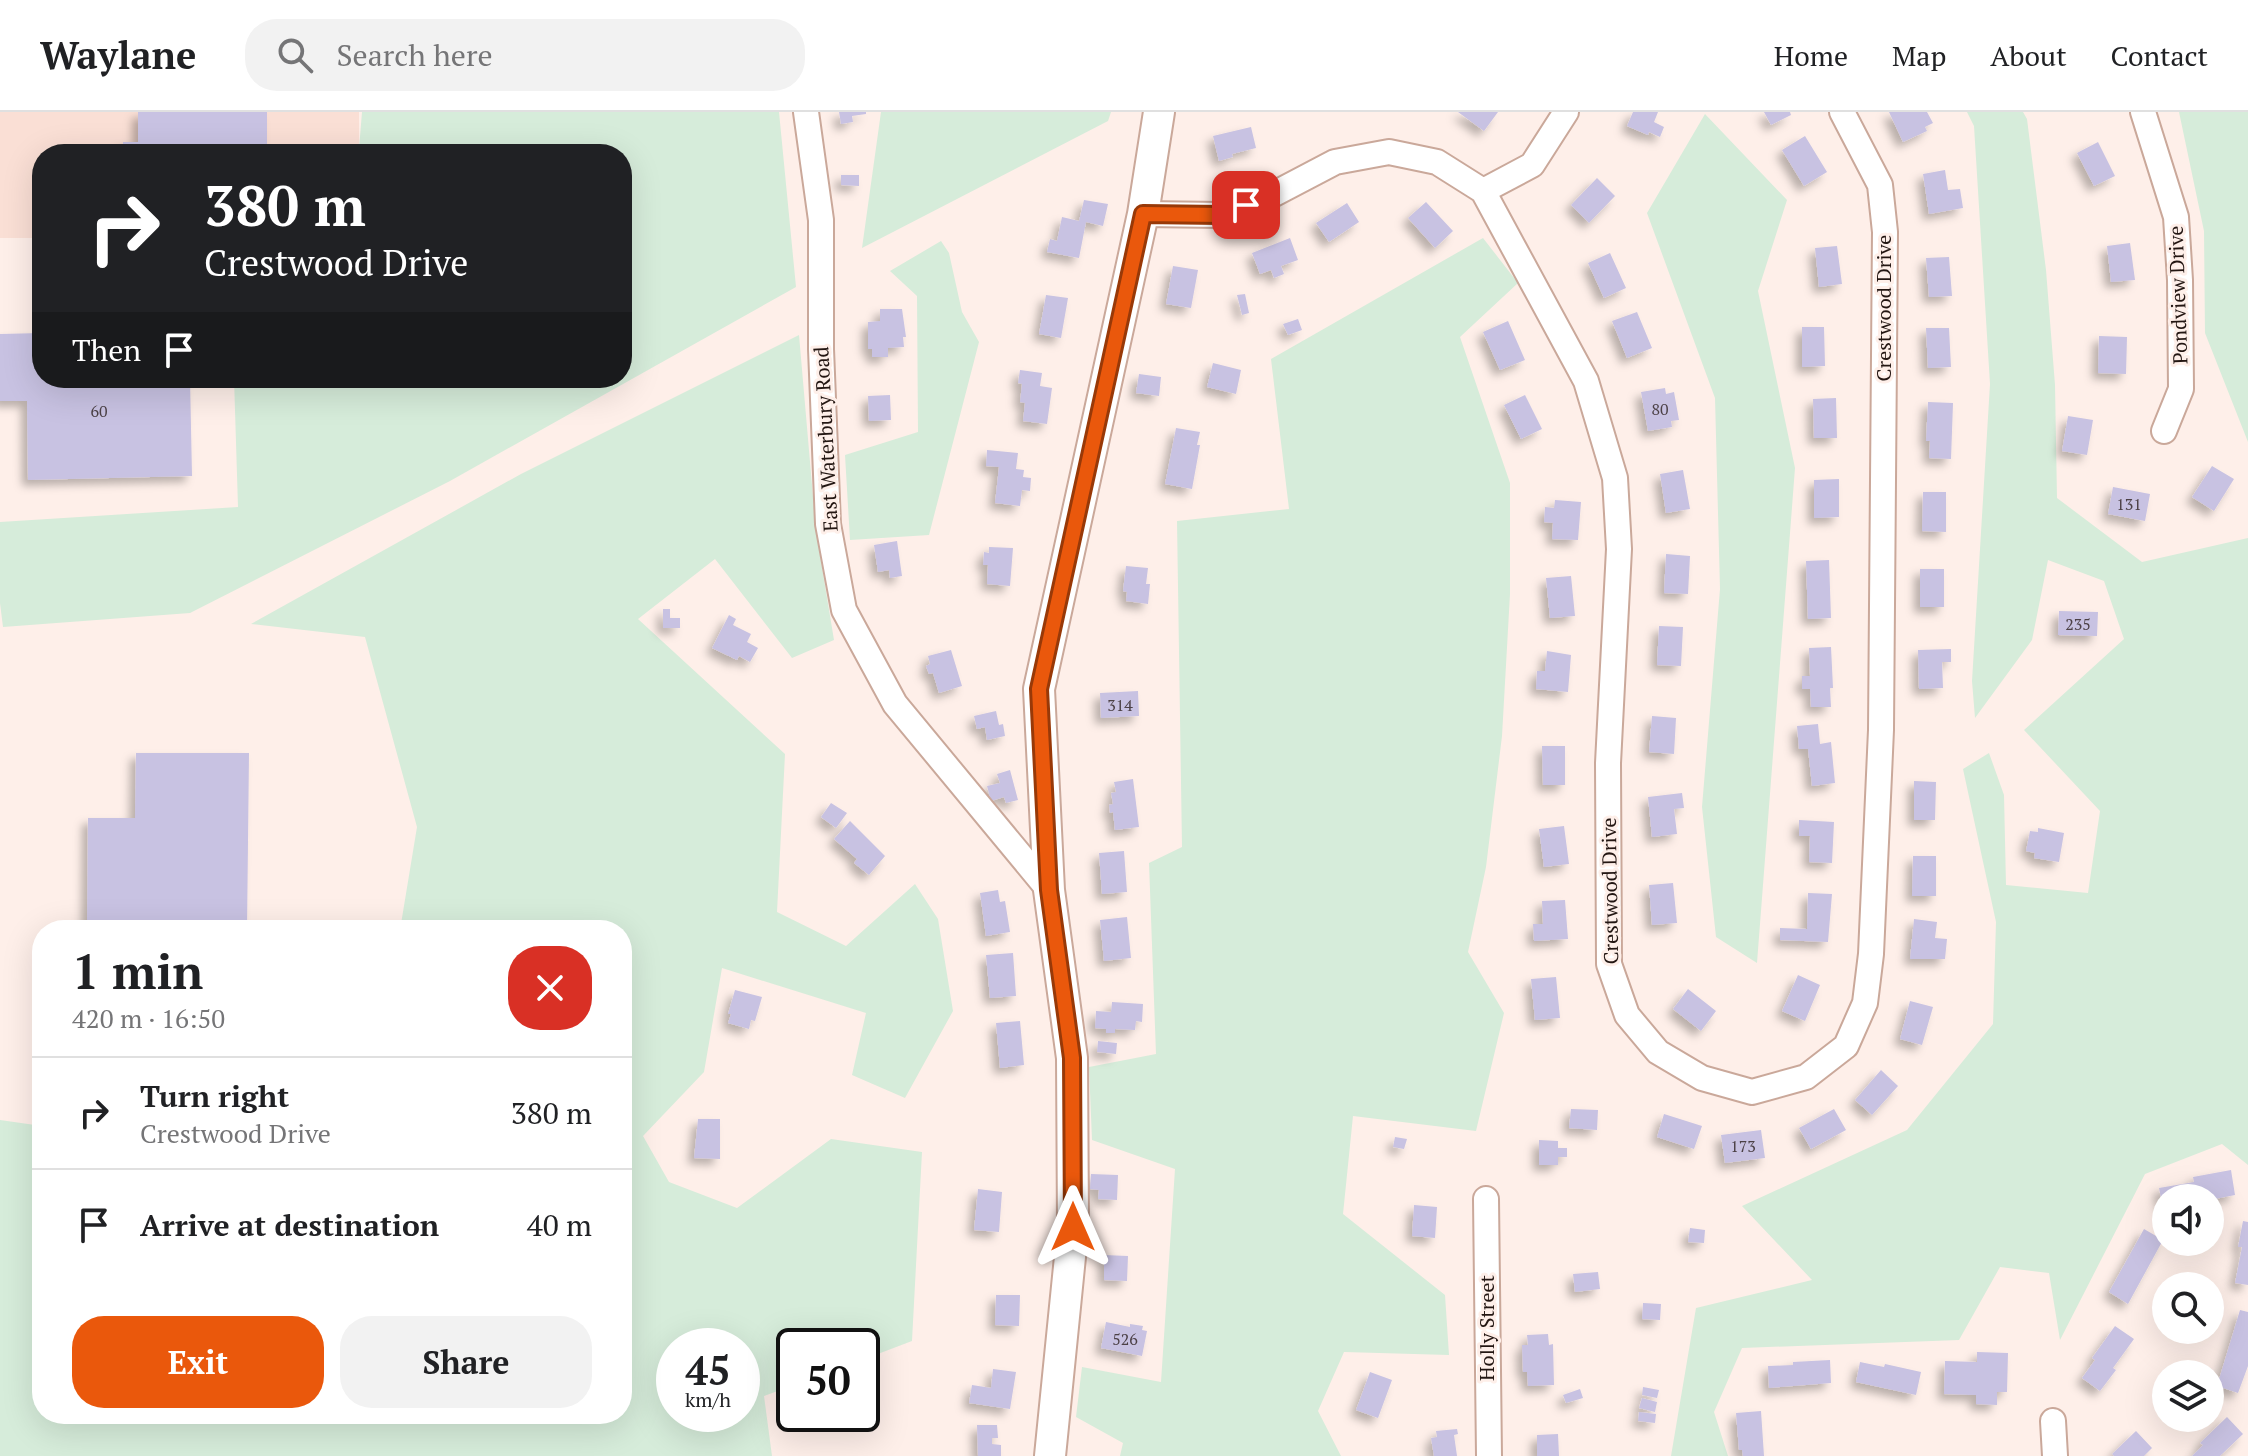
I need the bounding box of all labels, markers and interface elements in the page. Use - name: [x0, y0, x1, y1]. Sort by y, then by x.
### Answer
- search box: [245, 19, 805, 91]
- text: Waylane: [40, 30, 197, 80]
- icon: search: [273, 33, 317, 77]
- text: Search here: [337, 35, 493, 75]
- text: Home: [1774, 37, 1848, 74]
- text: Map: [1892, 37, 1946, 74]
- text: About: [1990, 37, 2067, 74]
- text: Contact: [2111, 37, 2208, 74]
- text: 380 m: [204, 168, 366, 242]
- pin: [1212, 171, 1280, 239]
- icon: right: [72, 176, 176, 280]
- icon: arrive: [1224, 183, 1268, 227]
- street label: Pondview Drive: [2162, 225, 2193, 365]
- street label: Crestwood Drive: [1870, 235, 1897, 381]
- text: Crestwood Drive: [204, 239, 468, 286]
- icon: arrive: [157, 328, 201, 372]
- text: Then: [72, 330, 141, 370]
- street label: East Waterbury Road: [807, 346, 844, 532]
- house number: 80: [1651, 398, 1669, 420]
- house number: 60: [90, 400, 108, 422]
- house number: 131: [2116, 493, 2142, 515]
- house number: 235: [2065, 613, 2091, 635]
- house number: 314: [1107, 694, 1133, 716]
- street label: Crestwood Drive: [1595, 817, 1624, 965]
- text: 1 min: [72, 939, 203, 1003]
- button: close: [508, 946, 592, 1030]
- text: 420 m · 16:50: [72, 1001, 225, 1035]
- text: Turn right: [140, 1076, 289, 1116]
- icon: right: [72, 1091, 116, 1135]
- text: 380 m: [511, 1093, 592, 1133]
- text: Crestwood Drive: [140, 1116, 331, 1150]
- house number: 173: [1730, 1135, 1756, 1157]
- map controls: [2152, 1184, 2224, 1432]
- button: sound: [2152, 1184, 2224, 1256]
- position arrow: [1031, 1185, 1115, 1269]
- icon: arrive: [72, 1203, 116, 1247]
- text: Arrive at destination: [140, 1205, 439, 1245]
- text: 40 m: [527, 1205, 592, 1245]
- button: search: [2152, 1272, 2224, 1344]
- street label: Holly Street: [1473, 1274, 1500, 1381]
- button: Exit: [72, 1316, 324, 1408]
- button: Share: [340, 1316, 592, 1408]
- speed limit sign: 50: [776, 1328, 880, 1432]
- house number: 526: [1112, 1328, 1138, 1350]
- text: 45: [685, 1343, 731, 1396]
- button: layers: [2152, 1360, 2224, 1432]
- text: km/h: [685, 1386, 731, 1413]

